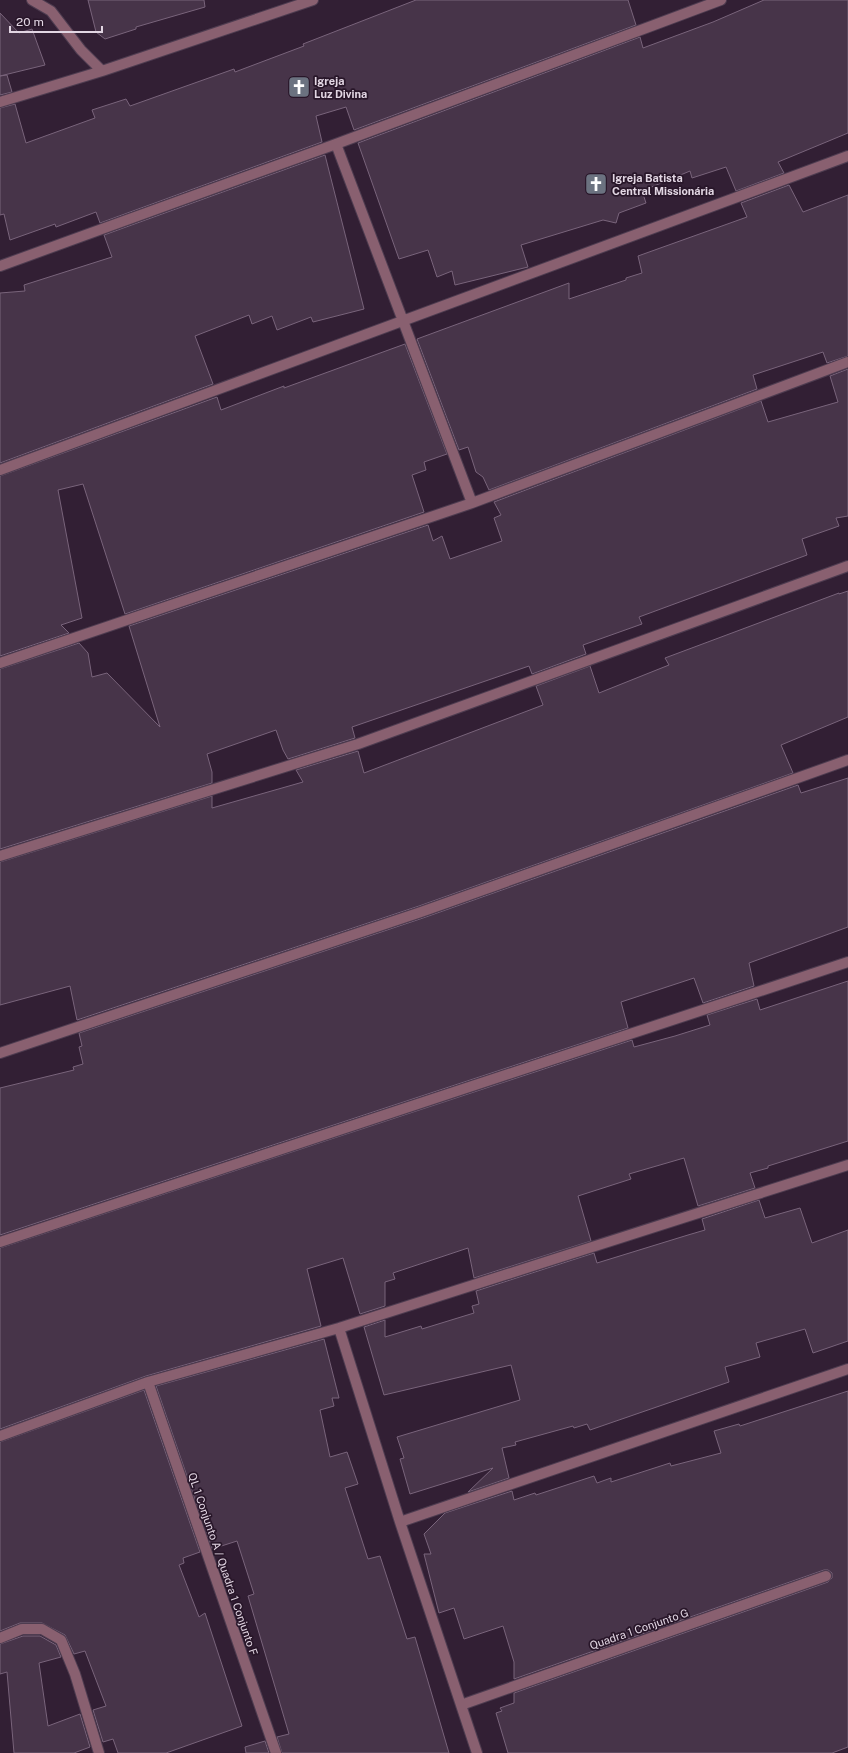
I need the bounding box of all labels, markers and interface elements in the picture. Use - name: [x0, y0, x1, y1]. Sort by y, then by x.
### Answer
- scale bar: [10, 8, 102, 34]
- text: 20 m: [16, 15, 44, 29]
- church icon: Igreja Luz Divina: [286, 74, 312, 100]
- place label: Igreja Luz Divina: [314, 75, 367, 100]
- church icon: Igreja Batista Central Missionária: [583, 171, 609, 197]
- place label: Igreja Batista Central Missionária: [612, 172, 714, 197]
- street label: QL 1 Conjunto A / Quadra 1 Conjunto F: [186, 1471, 260, 1657]
- street label: Quadra 1 Conjunto G: [588, 1606, 690, 1652]

